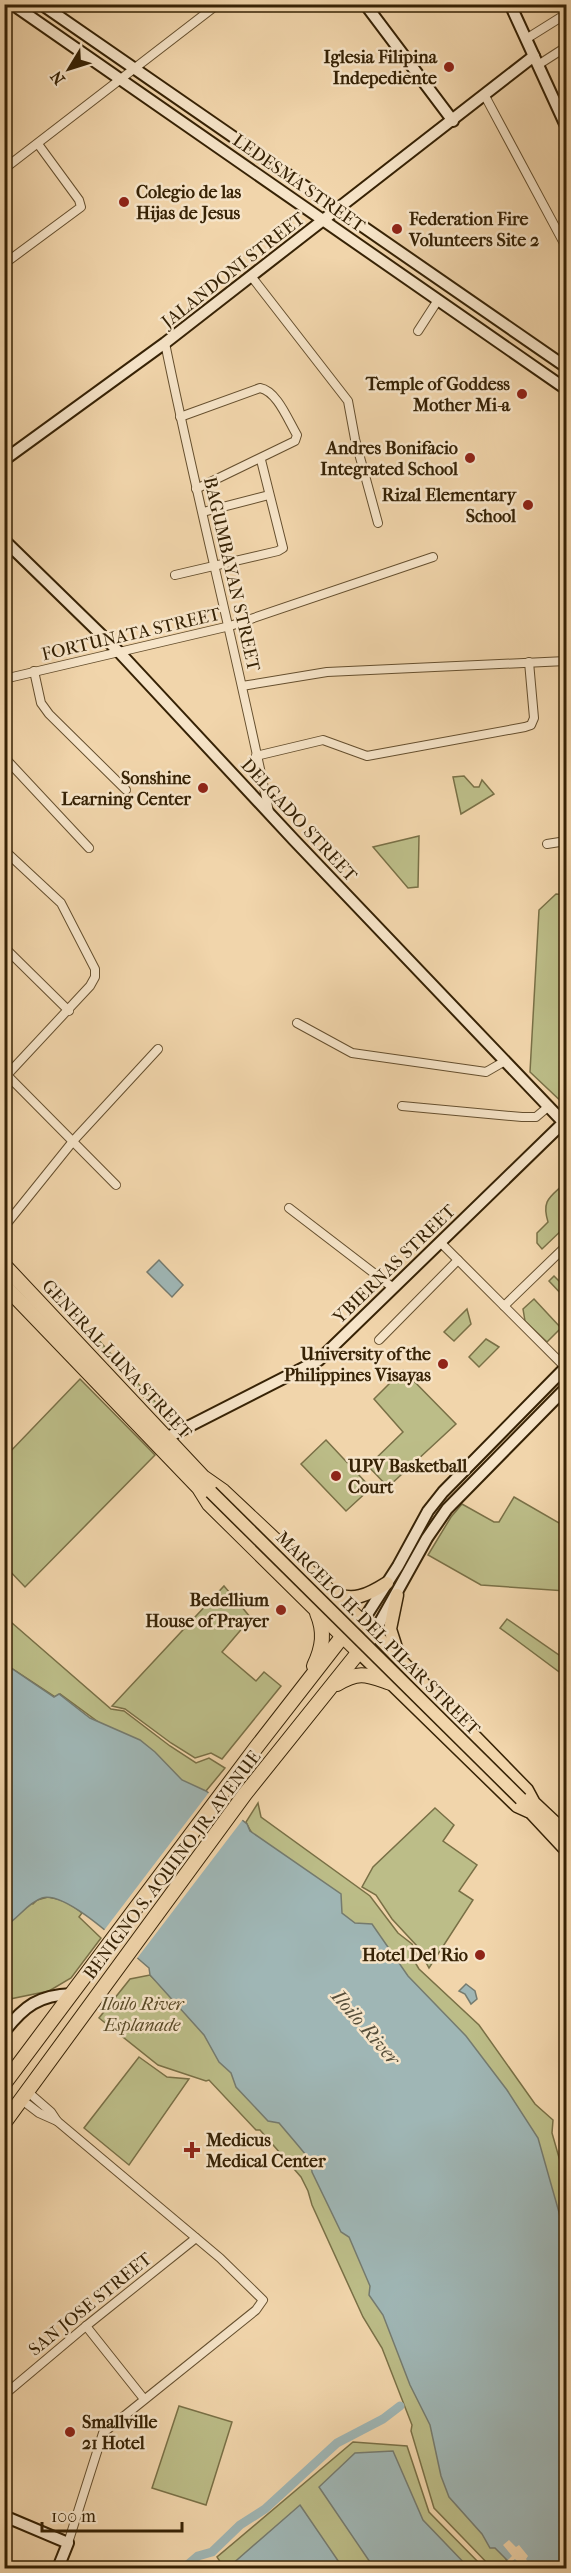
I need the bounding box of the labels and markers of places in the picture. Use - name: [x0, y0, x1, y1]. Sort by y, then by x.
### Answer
- place label: Iglesia Filipina Indepediente: [324, 47, 438, 89]
- marker: Iglesia Filipina Indepediente: [442, 60, 456, 74]
- place label: Colegio de las Hijas de Jesus: [136, 182, 242, 224]
- marker: Colegio de las Hijas de Jesus: [117, 195, 131, 209]
- place label: Federation Fire Volunteers Site 2: [408, 209, 539, 251]
- marker: Federation Fire Volunteers Site 2: [390, 222, 404, 236]
- place label: Temple of Goddess Mother Mi-a: [365, 374, 511, 416]
- marker: Temple of Goddess Mother Mi-a: [515, 387, 529, 401]
- place label: Andres Bonifacio Integrated School: [320, 438, 459, 480]
- marker: Andres Bonifacio Integrated School: [463, 451, 477, 465]
- place label: Rizal Elementary School: [382, 485, 517, 527]
- marker: Rizal Elementary School: [521, 498, 535, 512]
- place label: Sonshine Learning Center: [61, 768, 191, 810]
- marker: Sonshine Learning Center: [196, 781, 210, 795]
- place label: University of the Philippines Visayas: [284, 1344, 431, 1386]
- marker: University of the Philippines Visayas: [436, 1357, 450, 1371]
- place label: UPV Basketball Court: [347, 1456, 468, 1498]
- marker: UPV Basketball Court: [329, 1469, 343, 1483]
- place label: Bedellium House of Prayer: [145, 1590, 270, 1632]
- marker: Bedellium House of Prayer: [274, 1603, 288, 1617]
- place label: Hotel Del Rio: [362, 1945, 468, 1966]
- marker: Hotel Del Rio: [473, 1948, 487, 1962]
- place label: Medicus Medical Center: [205, 2130, 326, 2172]
- marker: Medicus Medical Center: [183, 2141, 201, 2159]
- place label: Smallville 21 Hotel: [82, 2412, 157, 2454]
- marker: Smallville 21 Hotel: [63, 2425, 77, 2439]

